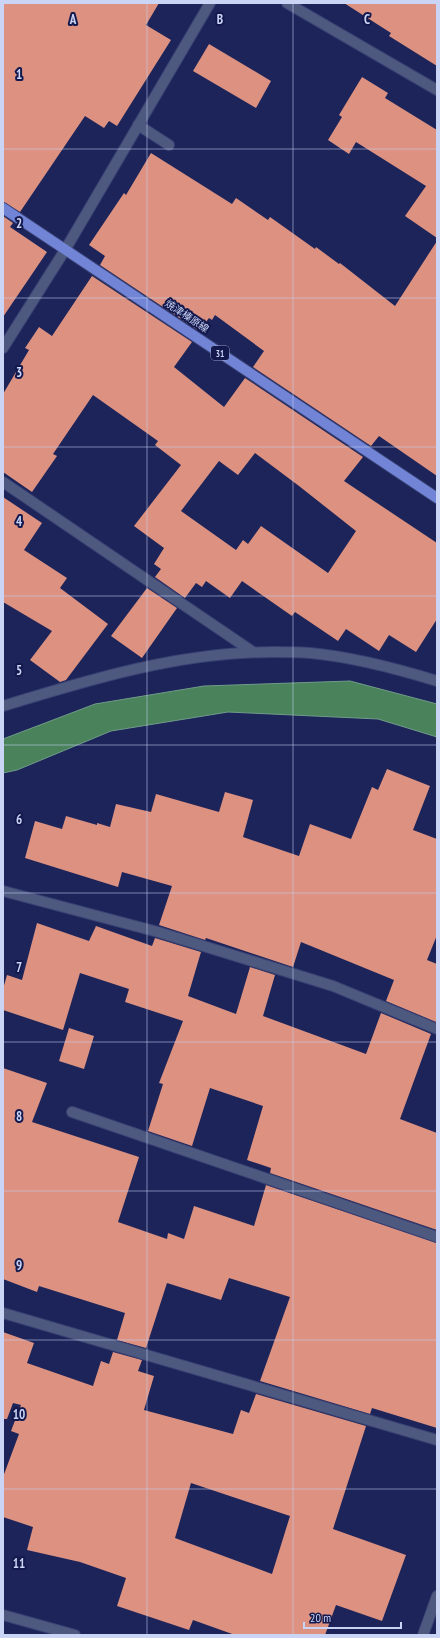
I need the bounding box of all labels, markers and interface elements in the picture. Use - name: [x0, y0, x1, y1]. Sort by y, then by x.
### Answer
- text: A: [69, 11, 77, 28]
- text: B: [217, 11, 223, 28]
- text: C: [364, 11, 370, 28]
- text: 1: [16, 66, 22, 83]
- text: 2: [16, 215, 22, 232]
- street label: 焼津榛原線: [163, 297, 211, 335]
- road number: 31: [211, 346, 229, 360]
- text: 3: [16, 364, 22, 381]
- text: 4: [16, 513, 23, 530]
- text: 5: [16, 662, 22, 679]
- text: 6: [16, 811, 22, 828]
- text: 7: [16, 959, 22, 976]
- text: 8: [16, 1108, 22, 1125]
- text: 9: [16, 1257, 22, 1274]
- text: 10: [13, 1406, 25, 1423]
- text: 11: [13, 1555, 25, 1572]
- scale bar: [304, 1604, 401, 1630]
- text: 20 m: [310, 1610, 331, 1625]

